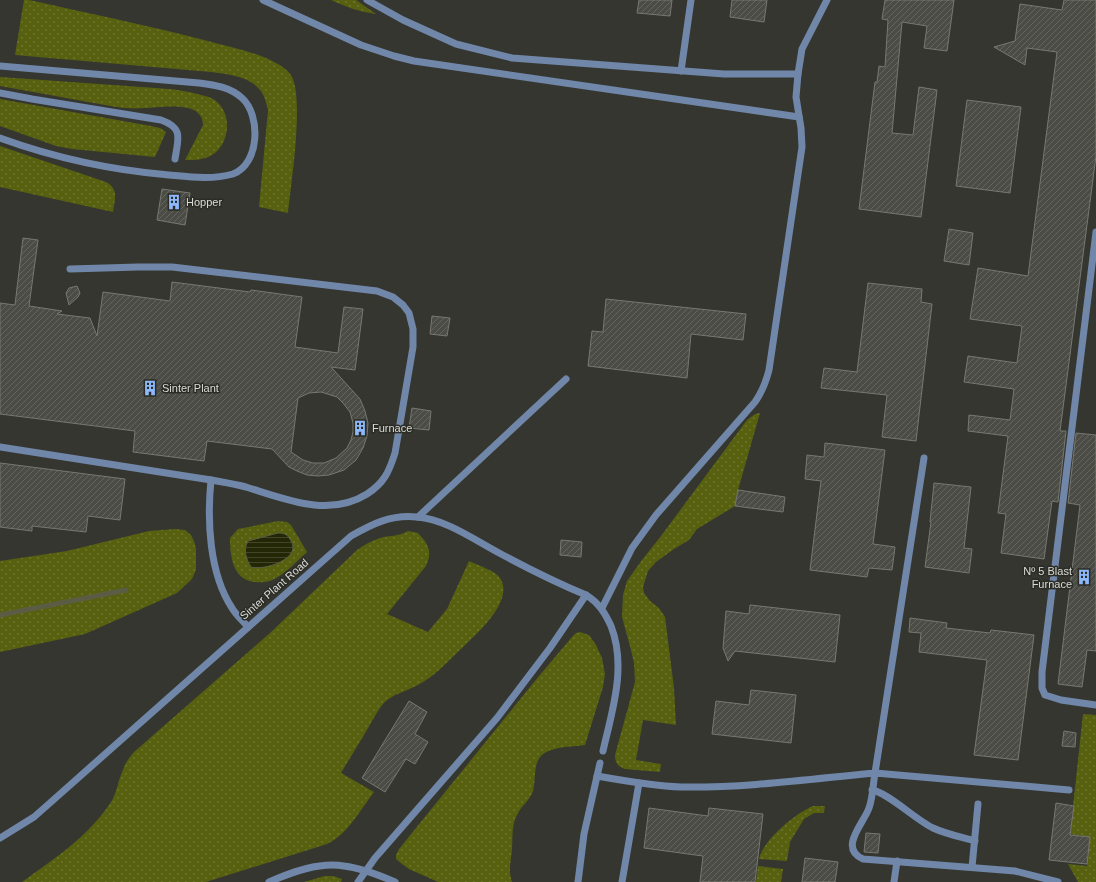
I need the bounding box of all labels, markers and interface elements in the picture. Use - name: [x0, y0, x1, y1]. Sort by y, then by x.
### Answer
- building icon: Hopper: [165, 193, 183, 211]
- place label: Hopper: [186, 196, 222, 208]
- building icon: Sinter Plant: [141, 379, 159, 397]
- place label: Sinter Plant: [162, 382, 219, 394]
- building icon: Furnace: [351, 419, 369, 437]
- place label: Furnace: [372, 422, 412, 434]
- street label: Sinter Plant Road: [238, 556, 310, 622]
- place label: Nº 5 Blast Furnace: [1023, 565, 1072, 590]
- building icon: Nº 5 Blast Furnace: [1075, 568, 1093, 586]

